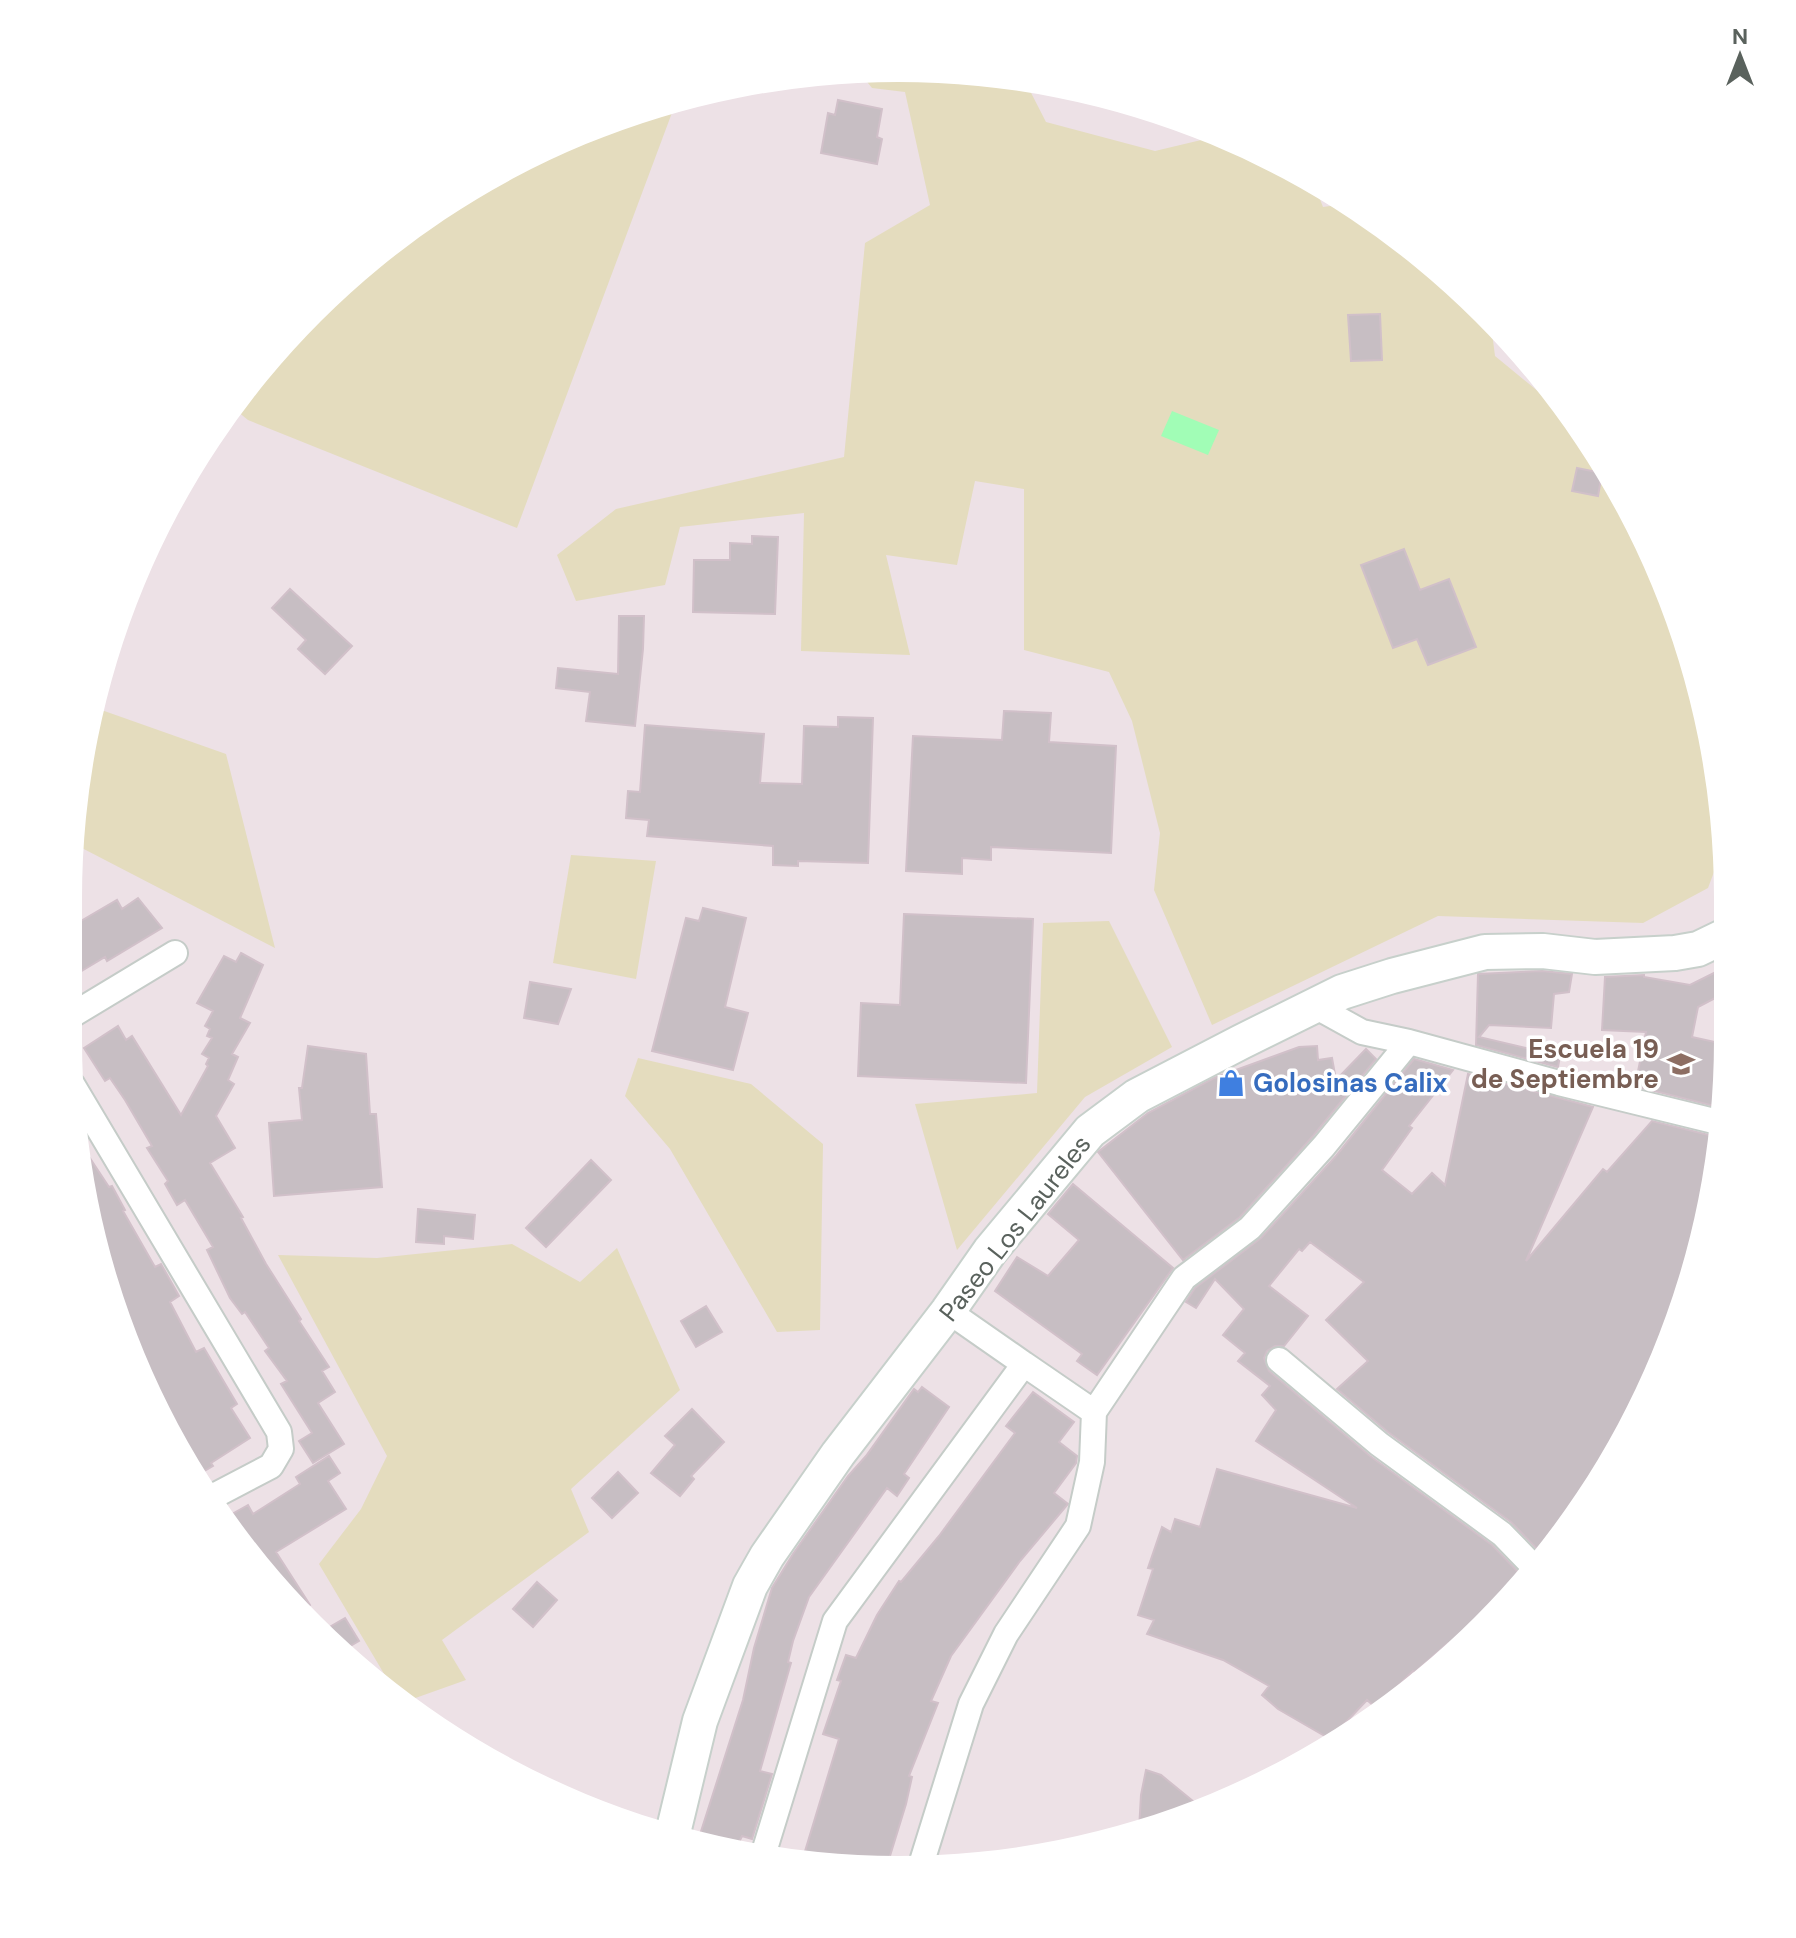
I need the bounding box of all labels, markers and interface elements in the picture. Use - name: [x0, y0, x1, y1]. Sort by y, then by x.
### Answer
- north arrow: [1700, 16, 1780, 96]
- text: N: [1732, 22, 1748, 51]
- place label: Escuela 19 de Septiembre: [1471, 1032, 1659, 1096]
- school or university icon: Escuela 19 de Septiembre: [1666, 1049, 1696, 1079]
- place label: Golosinas Calix: [1253, 1066, 1448, 1100]
- shop icon: Golosinas Calix: [1216, 1068, 1246, 1098]
- street label: Paseo Los Laureles: [932, 1128, 1098, 1328]

